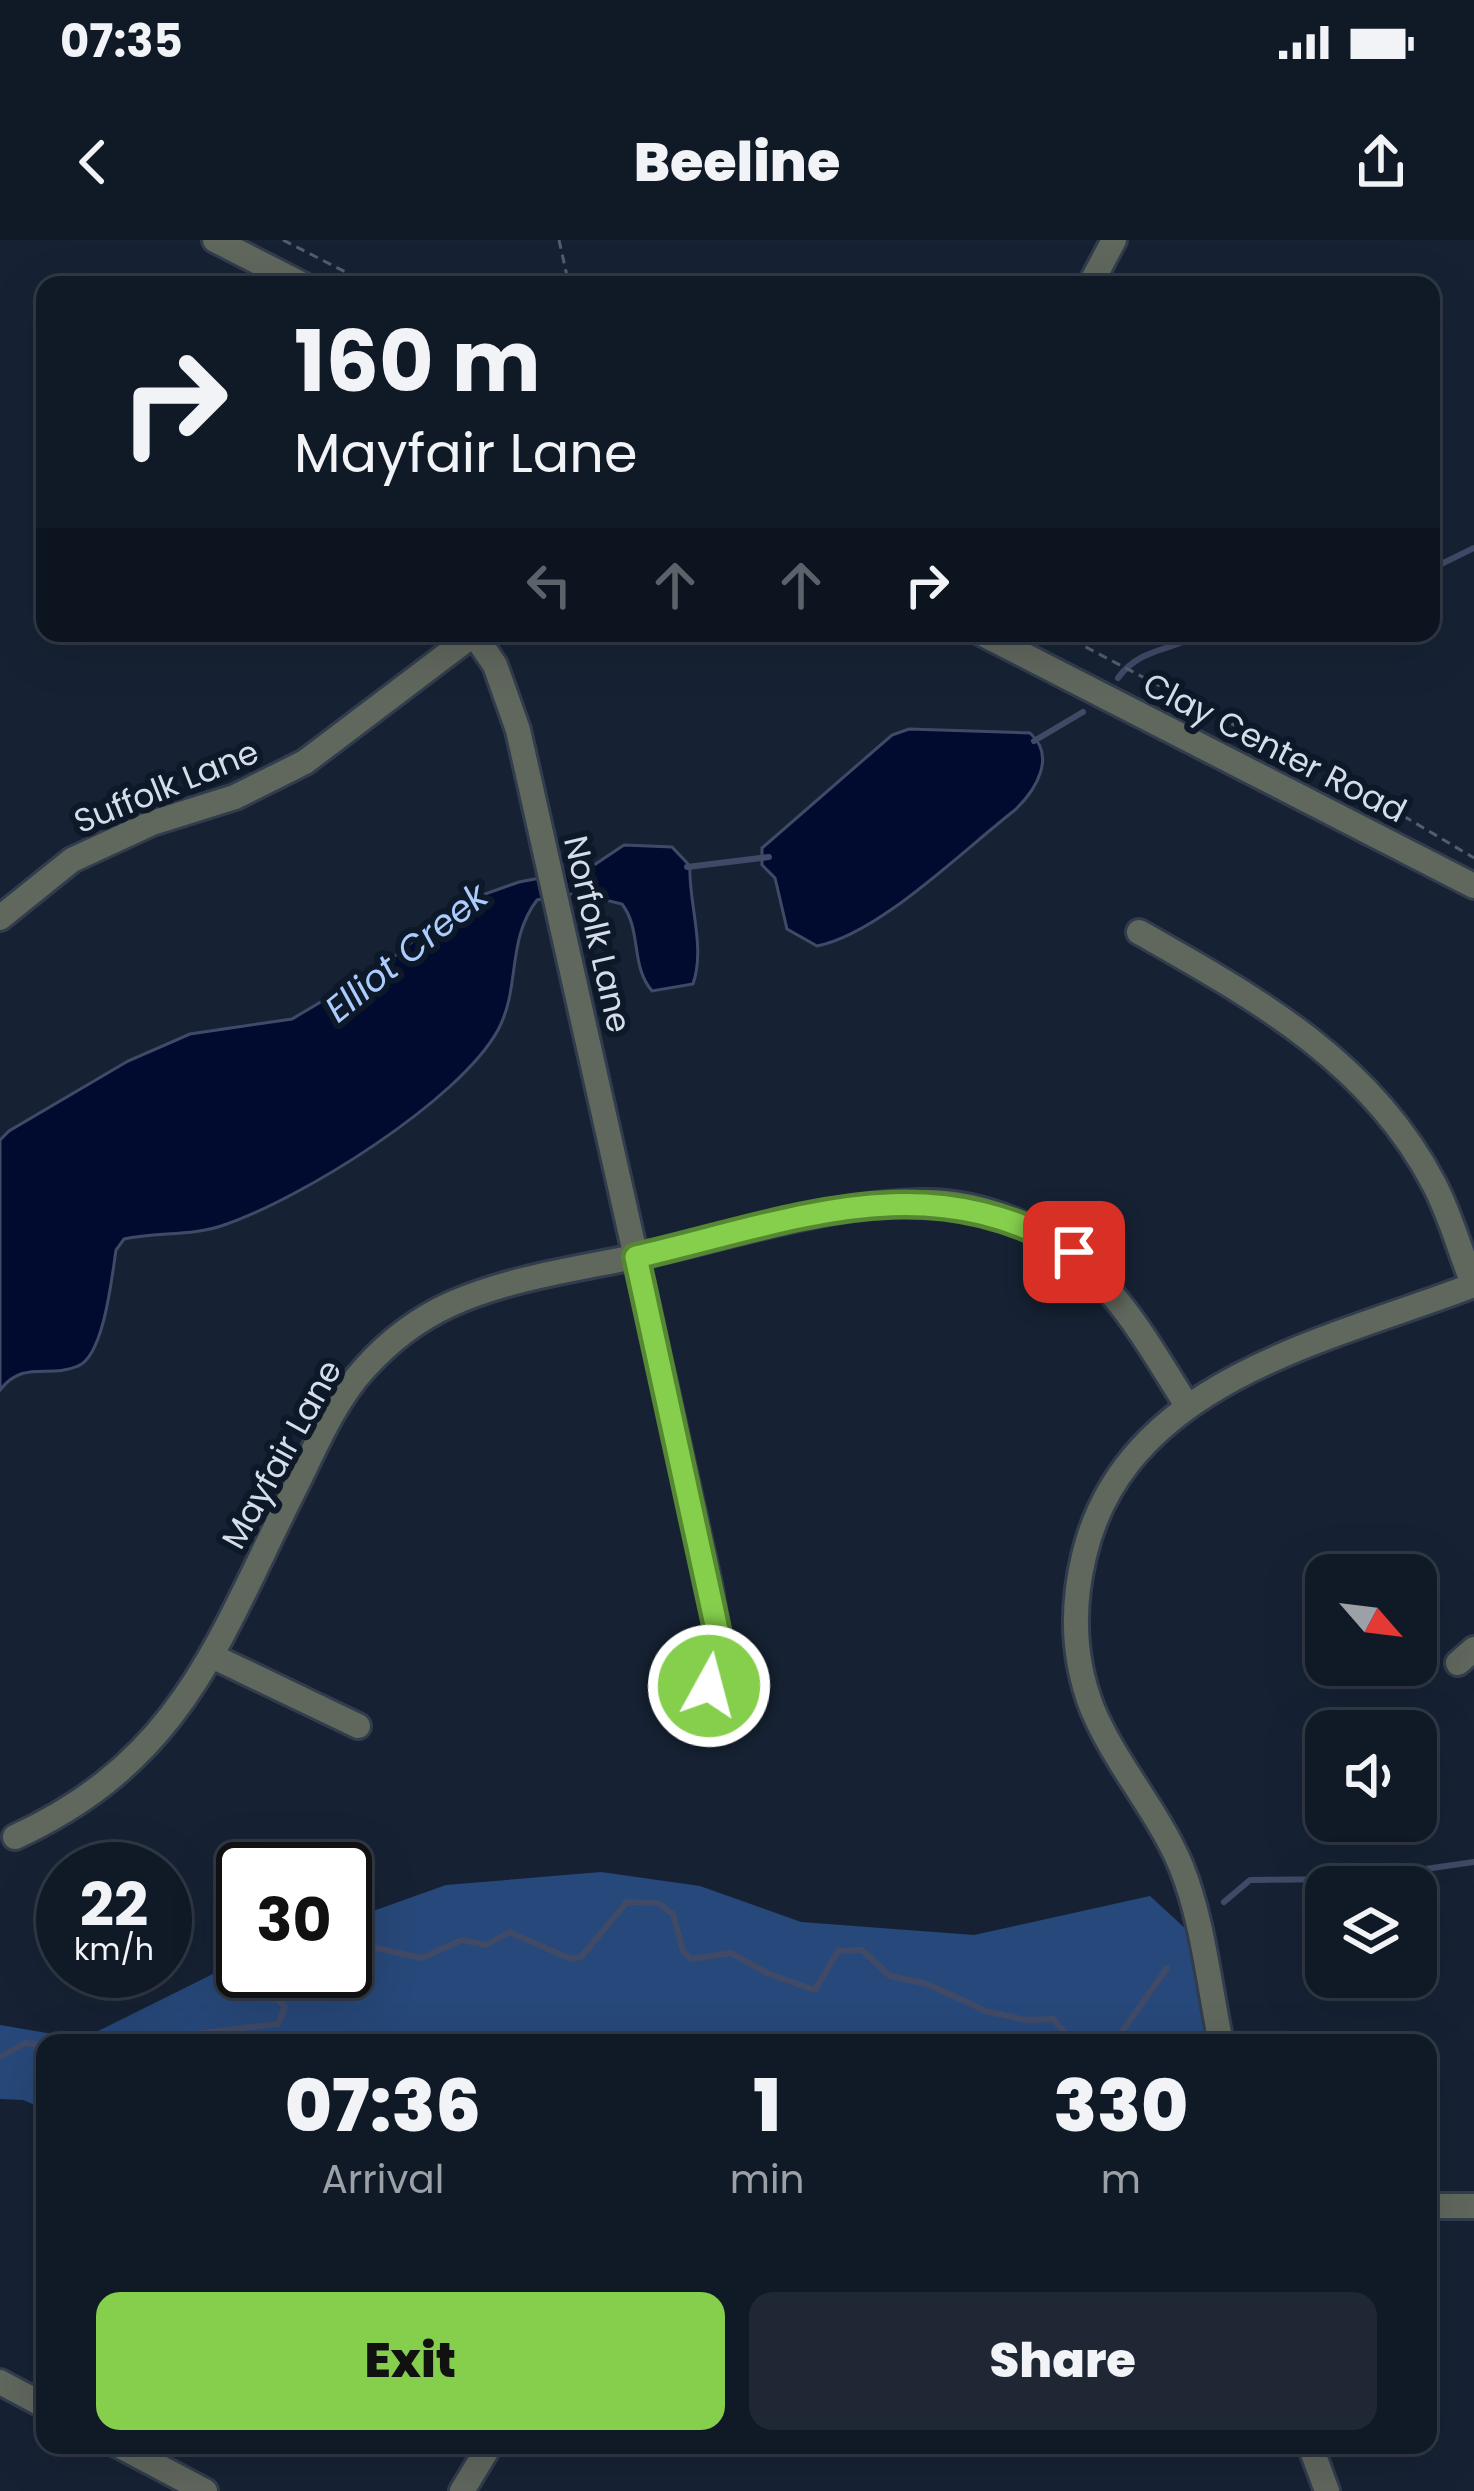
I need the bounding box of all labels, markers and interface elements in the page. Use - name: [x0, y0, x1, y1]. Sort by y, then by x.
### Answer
- text: 07:35: [60, 10, 183, 73]
- text: Beeline: [634, 124, 840, 200]
- icon: back: [60, 129, 126, 195]
- icon: share: [1348, 129, 1414, 195]
- text: 160 m: [294, 303, 541, 420]
- icon: right: [96, 324, 252, 480]
- text: Mayfair Lane: [294, 415, 637, 491]
- icon: left: [516, 552, 582, 618]
- icon: ahead: [642, 552, 708, 618]
- icon: ahead: [768, 552, 834, 618]
- icon: right: [894, 552, 960, 618]
- street label: Clay Center Road: [1135, 661, 1415, 834]
- street label: Suffolk Lane: [67, 728, 266, 845]
- street label: Norfolk Lane: [552, 831, 643, 1037]
- water label: Elliot Creek: [314, 870, 500, 1034]
- pin: [1023, 1201, 1125, 1303]
- icon: arrive: [1041, 1219, 1107, 1285]
- street label: Mayfair Lane: [210, 1351, 353, 1557]
- north arrow: [1305, 1554, 1437, 1686]
- map controls: [1305, 1554, 1437, 1998]
- position arrow: [646, 1623, 772, 1749]
- button: sound: [1305, 1710, 1437, 1842]
- speed limit sign: 30: [216, 1842, 372, 1998]
- text: 22: [80, 1863, 148, 1947]
- button: layers: [1305, 1866, 1437, 1998]
- text: km/h: [74, 1928, 154, 1971]
- text: 07:36: [285, 2055, 481, 2156]
- text: 1: [753, 2055, 781, 2156]
- text: 330: [1053, 2055, 1188, 2156]
- text: Arrival: [321, 2152, 444, 2207]
- text: min: [730, 2152, 804, 2207]
- text: m: [1101, 2152, 1141, 2207]
- button: Exit: [96, 2292, 725, 2430]
- button: Share: [749, 2292, 1377, 2430]

